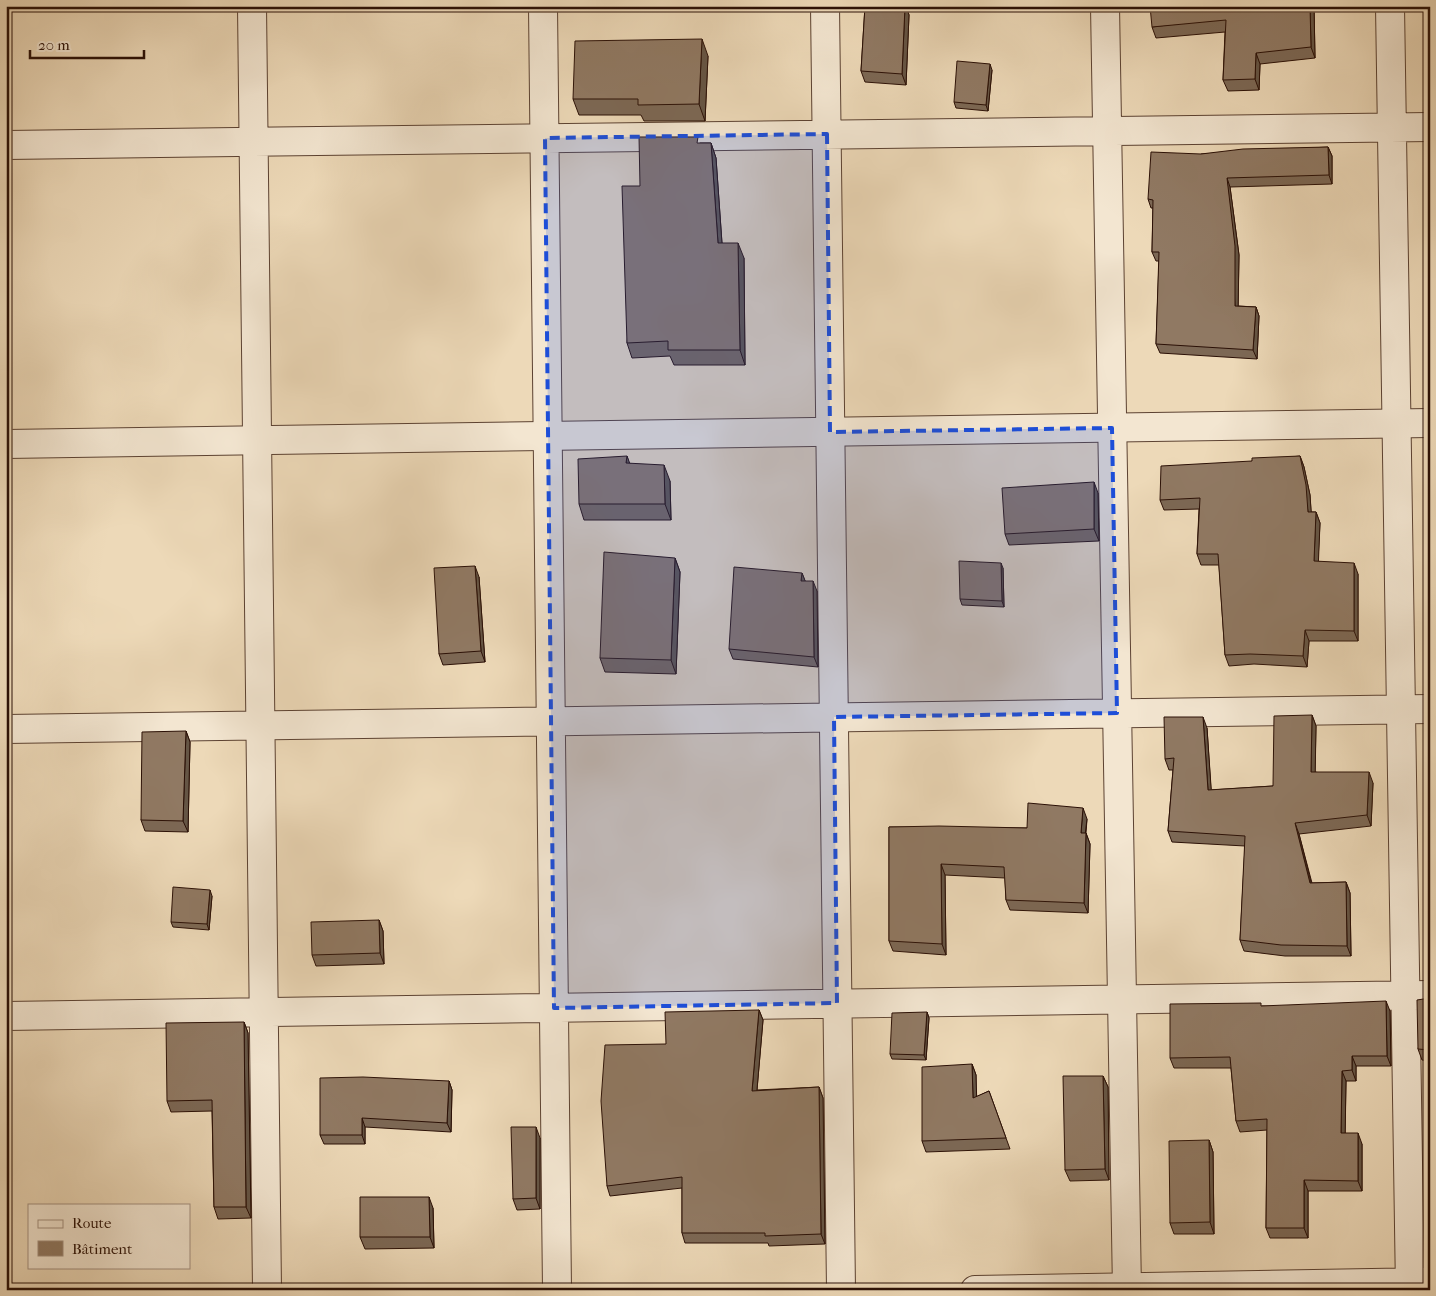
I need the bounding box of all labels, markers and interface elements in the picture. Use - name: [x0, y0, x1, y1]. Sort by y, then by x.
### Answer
- scale bar: [30, 28, 144, 60]
- text: 20 m: [38, 36, 70, 54]
- legend: [28, 1204, 190, 1268]
- text: Route: [72, 1214, 112, 1232]
- text: Bâtiment: [72, 1240, 133, 1258]

